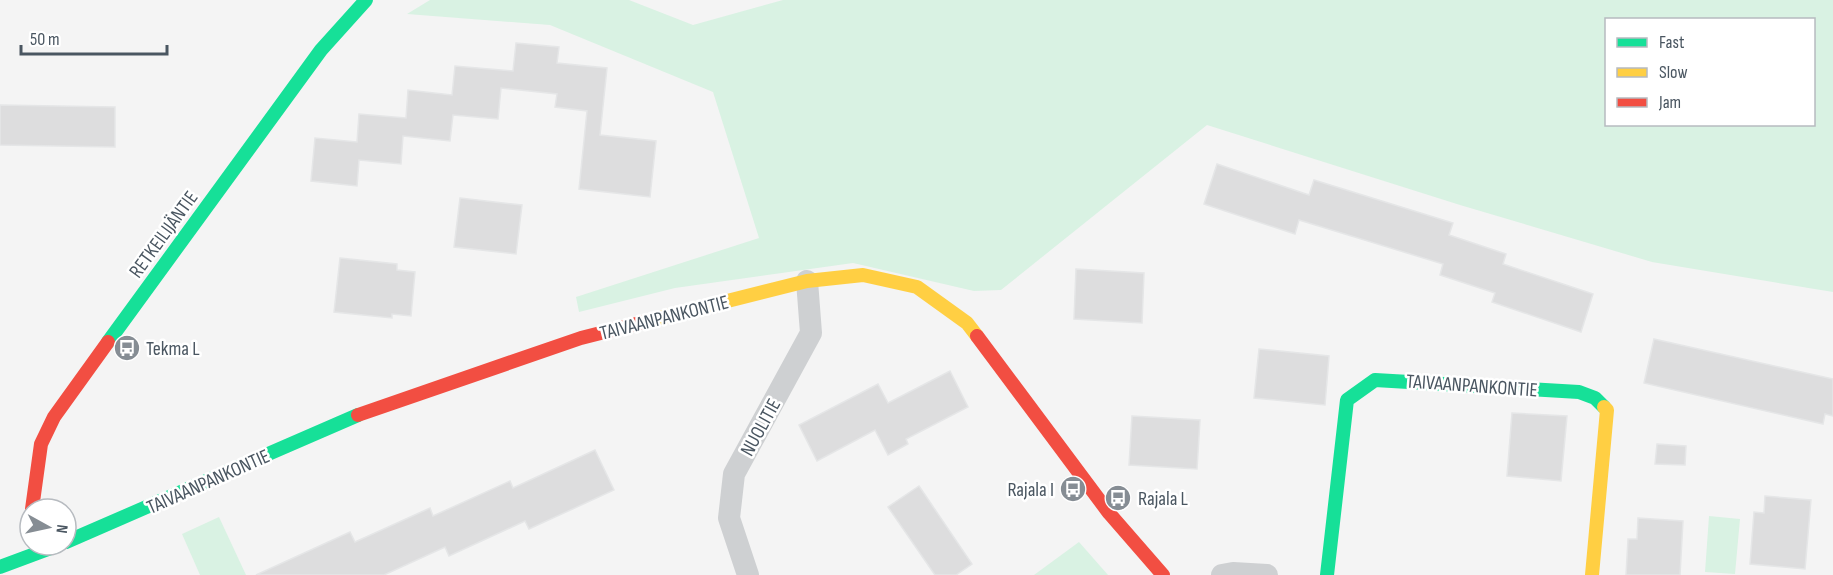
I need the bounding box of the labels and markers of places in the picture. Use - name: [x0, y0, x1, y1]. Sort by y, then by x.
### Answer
- bus stop icon: Tekma L: [112, 333, 142, 363]
- place label: Tekma L: [146, 337, 200, 361]
- bus stop icon: Rajala I: [1058, 474, 1088, 504]
- place label: Rajala I: [1007, 478, 1054, 502]
- bus stop icon: Rajala L: [1103, 483, 1133, 513]
- place label: Rajala L: [1138, 487, 1189, 511]

